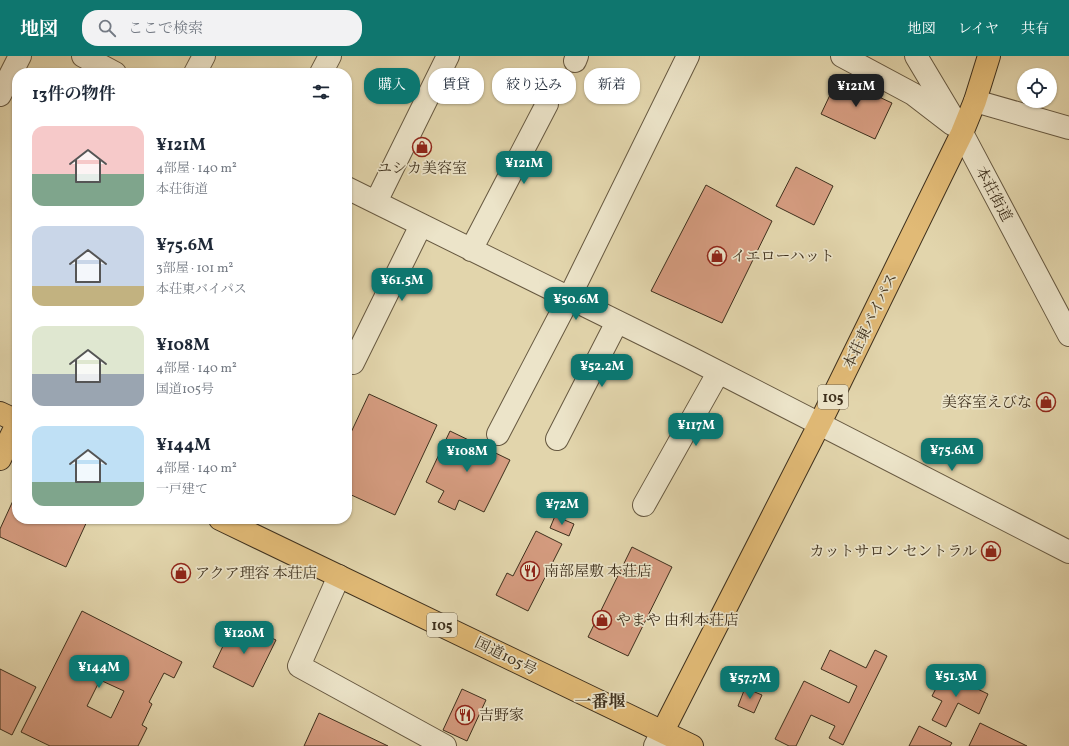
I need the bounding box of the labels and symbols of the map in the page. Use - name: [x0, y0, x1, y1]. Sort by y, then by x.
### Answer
- pin: ¥121M: [828, 74, 884, 108]
- shop icon: ユシカ美容室: [411, 136, 433, 158]
- pin: ¥121M: [496, 151, 552, 185]
- place label: ユシカ美容室: [377, 159, 467, 180]
- street label: 本荘街道: [969, 163, 1016, 226]
- shop icon: イエローハット: [706, 245, 728, 267]
- place label: イエローハット: [731, 247, 835, 268]
- pin: ¥61.5M: [369, 268, 435, 302]
- street label: 本荘東バイパス: [839, 270, 904, 373]
- pin: ¥50.6M: [543, 287, 609, 321]
- pin: ¥52.2M: [569, 354, 635, 388]
- road number: 105: [818, 385, 848, 409]
- shop icon: 美容室えびな: [1035, 391, 1057, 413]
- place label: 美容室えびな: [942, 393, 1032, 414]
- pin: ¥117M: [668, 413, 724, 447]
- pin: ¥75.6M: [919, 438, 985, 472]
- pin: ¥108M: [439, 439, 495, 473]
- pin: ¥72M: [538, 492, 586, 526]
- shop icon: カットサロン セントラル: [980, 540, 1002, 562]
- place label: カットサロン セントラル: [810, 542, 977, 563]
- restaurant icon: 南部屋敷 本荘店: [519, 560, 541, 582]
- shop icon: アクア理容 本荘店: [170, 562, 192, 584]
- place label: 南部屋敷 本荘店: [544, 562, 652, 583]
- place label: アクア理容 本荘店: [195, 564, 318, 585]
- shop icon: やまや 由利本荘店: [591, 609, 613, 631]
- place label: やまや 由利本荘店: [616, 611, 739, 632]
- road number: 105: [427, 613, 457, 637]
- pin: ¥120M: [216, 621, 272, 655]
- street label: 国道105号: [471, 633, 540, 681]
- pin: ¥144M: [71, 655, 127, 689]
- pin: ¥51.3M: [923, 664, 989, 698]
- pin: ¥57.7M: [717, 666, 783, 700]
- district label: 一番堰: [575, 691, 626, 714]
- restaurant icon: 吉野家: [454, 704, 476, 726]
- place label: 吉野家: [479, 706, 524, 727]

